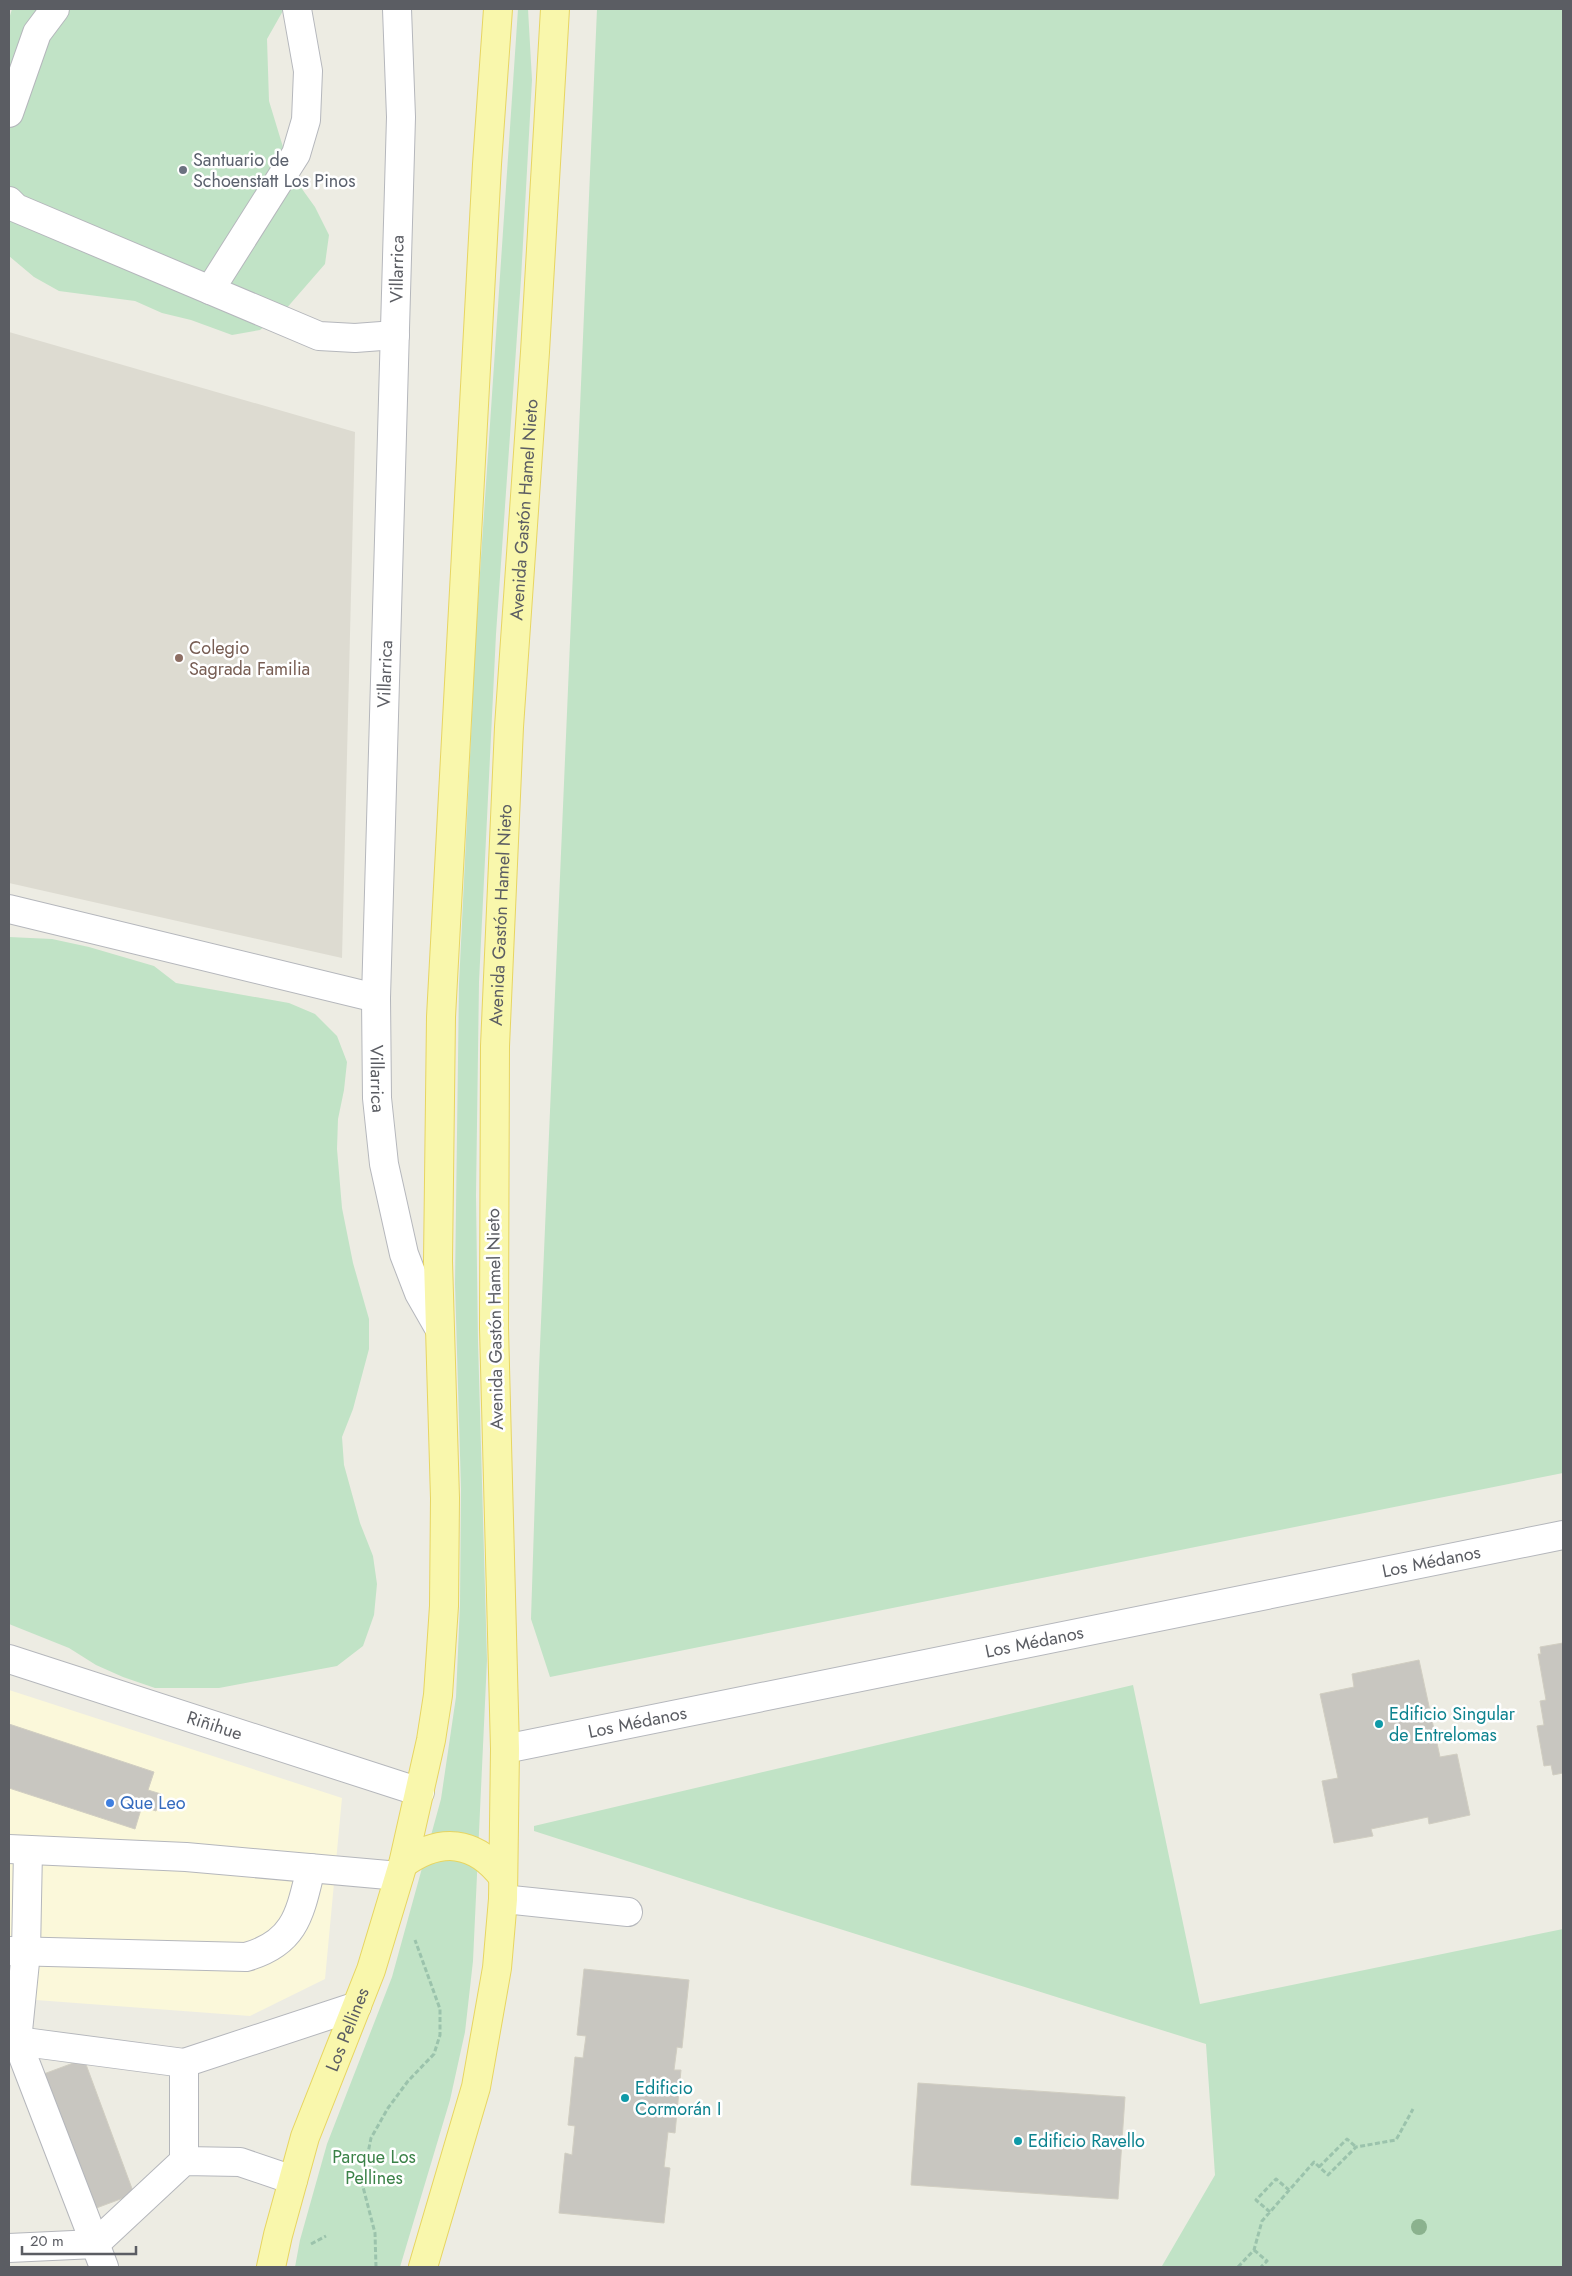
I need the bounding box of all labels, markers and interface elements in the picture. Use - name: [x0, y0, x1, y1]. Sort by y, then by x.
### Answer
- place label: Santuario de Schoenstatt Los Pinos: [193, 147, 355, 194]
- marker: Santuario de Schoenstatt Los Pinos: [177, 164, 189, 176]
- street label: Villarrica: [383, 235, 411, 303]
- street label: Avenida Gastón Hamel Nieto: [503, 398, 545, 621]
- place label: Colegio Sagrada Familia: [189, 635, 310, 682]
- street label: Villarrica: [371, 640, 399, 708]
- marker: Colegio Sagrada Familia: [173, 652, 185, 664]
- street label: Avenida Gastón Hamel Nieto: [483, 803, 519, 1026]
- street label: Villarrica: [363, 1045, 391, 1114]
- street label: Avenida Gastón Hamel Nieto: [480, 1208, 510, 1430]
- street label: Los Médanos: [1380, 1539, 1483, 1584]
- street label: Los Médanos: [983, 1619, 1086, 1665]
- street label: Los Médanos: [586, 1700, 689, 1745]
- place label: Edificio Singular de Entrelomas: [1389, 1701, 1516, 1748]
- street label: Riñihue: [183, 1704, 246, 1747]
- marker: Edificio Singular de Entrelomas: [1373, 1718, 1385, 1730]
- place label: Que Leo: [120, 1790, 186, 1816]
- marker: Que Leo: [104, 1797, 116, 1809]
- street label: Los Pellines: [319, 1984, 376, 2075]
- place label: Edificio Cormorán I: [635, 2075, 721, 2122]
- marker: Edificio Cormorán I: [619, 2092, 631, 2104]
- place label: Edificio Ravello: [1028, 2128, 1145, 2154]
- marker: Edificio Ravello: [1012, 2135, 1024, 2147]
- park label: Parque Los Pellines: [332, 2144, 416, 2191]
- scale bar: [22, 2224, 136, 2256]
- text: 20 m: [30, 2230, 64, 2252]

